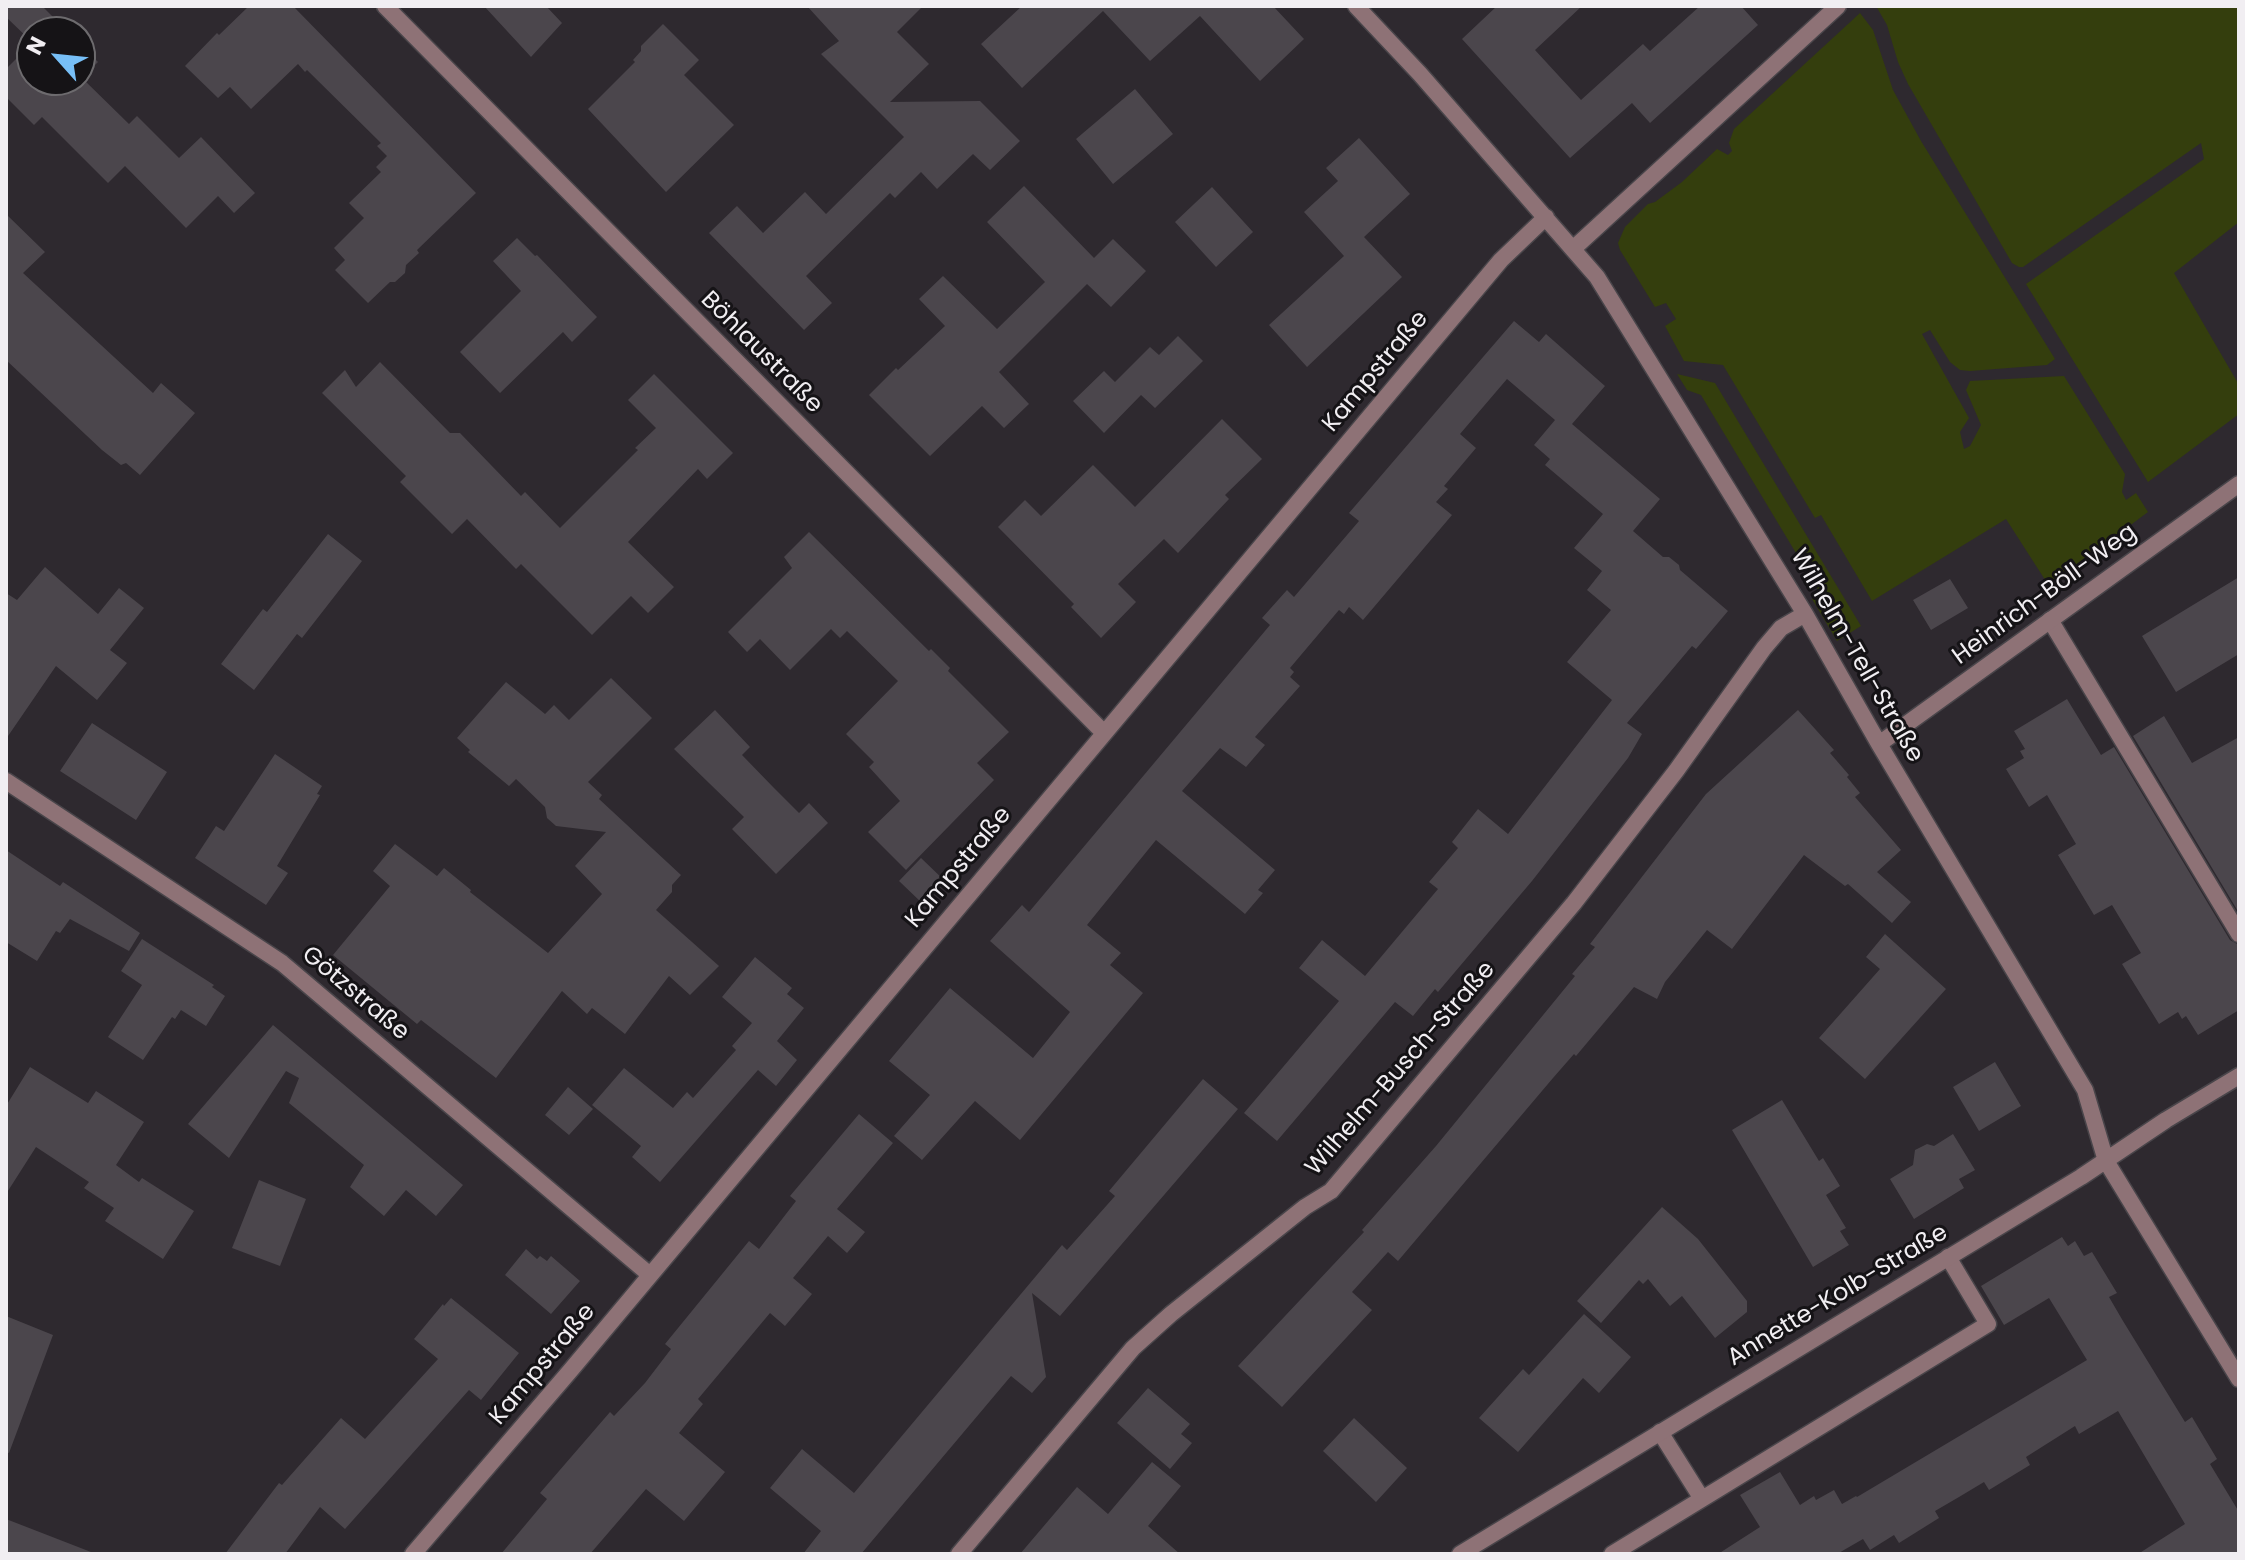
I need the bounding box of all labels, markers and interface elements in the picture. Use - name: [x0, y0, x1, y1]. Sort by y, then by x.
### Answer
- north arrow: [16, 16, 96, 96]
- text: N: [18, 31, 54, 60]
- street label: Böhlaustraße: [694, 286, 828, 420]
- street label: Kampstraße: [1317, 306, 1435, 438]
- street label: Heinrich-Böll-Weg: [1947, 519, 2143, 671]
- street label: Wilhelm-Tell-Straße: [1783, 544, 1929, 768]
- street label: Kampstraße: [900, 802, 1018, 934]
- street label: Götzstraße: [295, 941, 415, 1047]
- street label: Wilhelm-Busch-Straße: [1300, 956, 1502, 1182]
- street label: Annette-Kolb-Straße: [1723, 1219, 1953, 1373]
- street label: Kampstraße: [484, 1299, 602, 1431]

